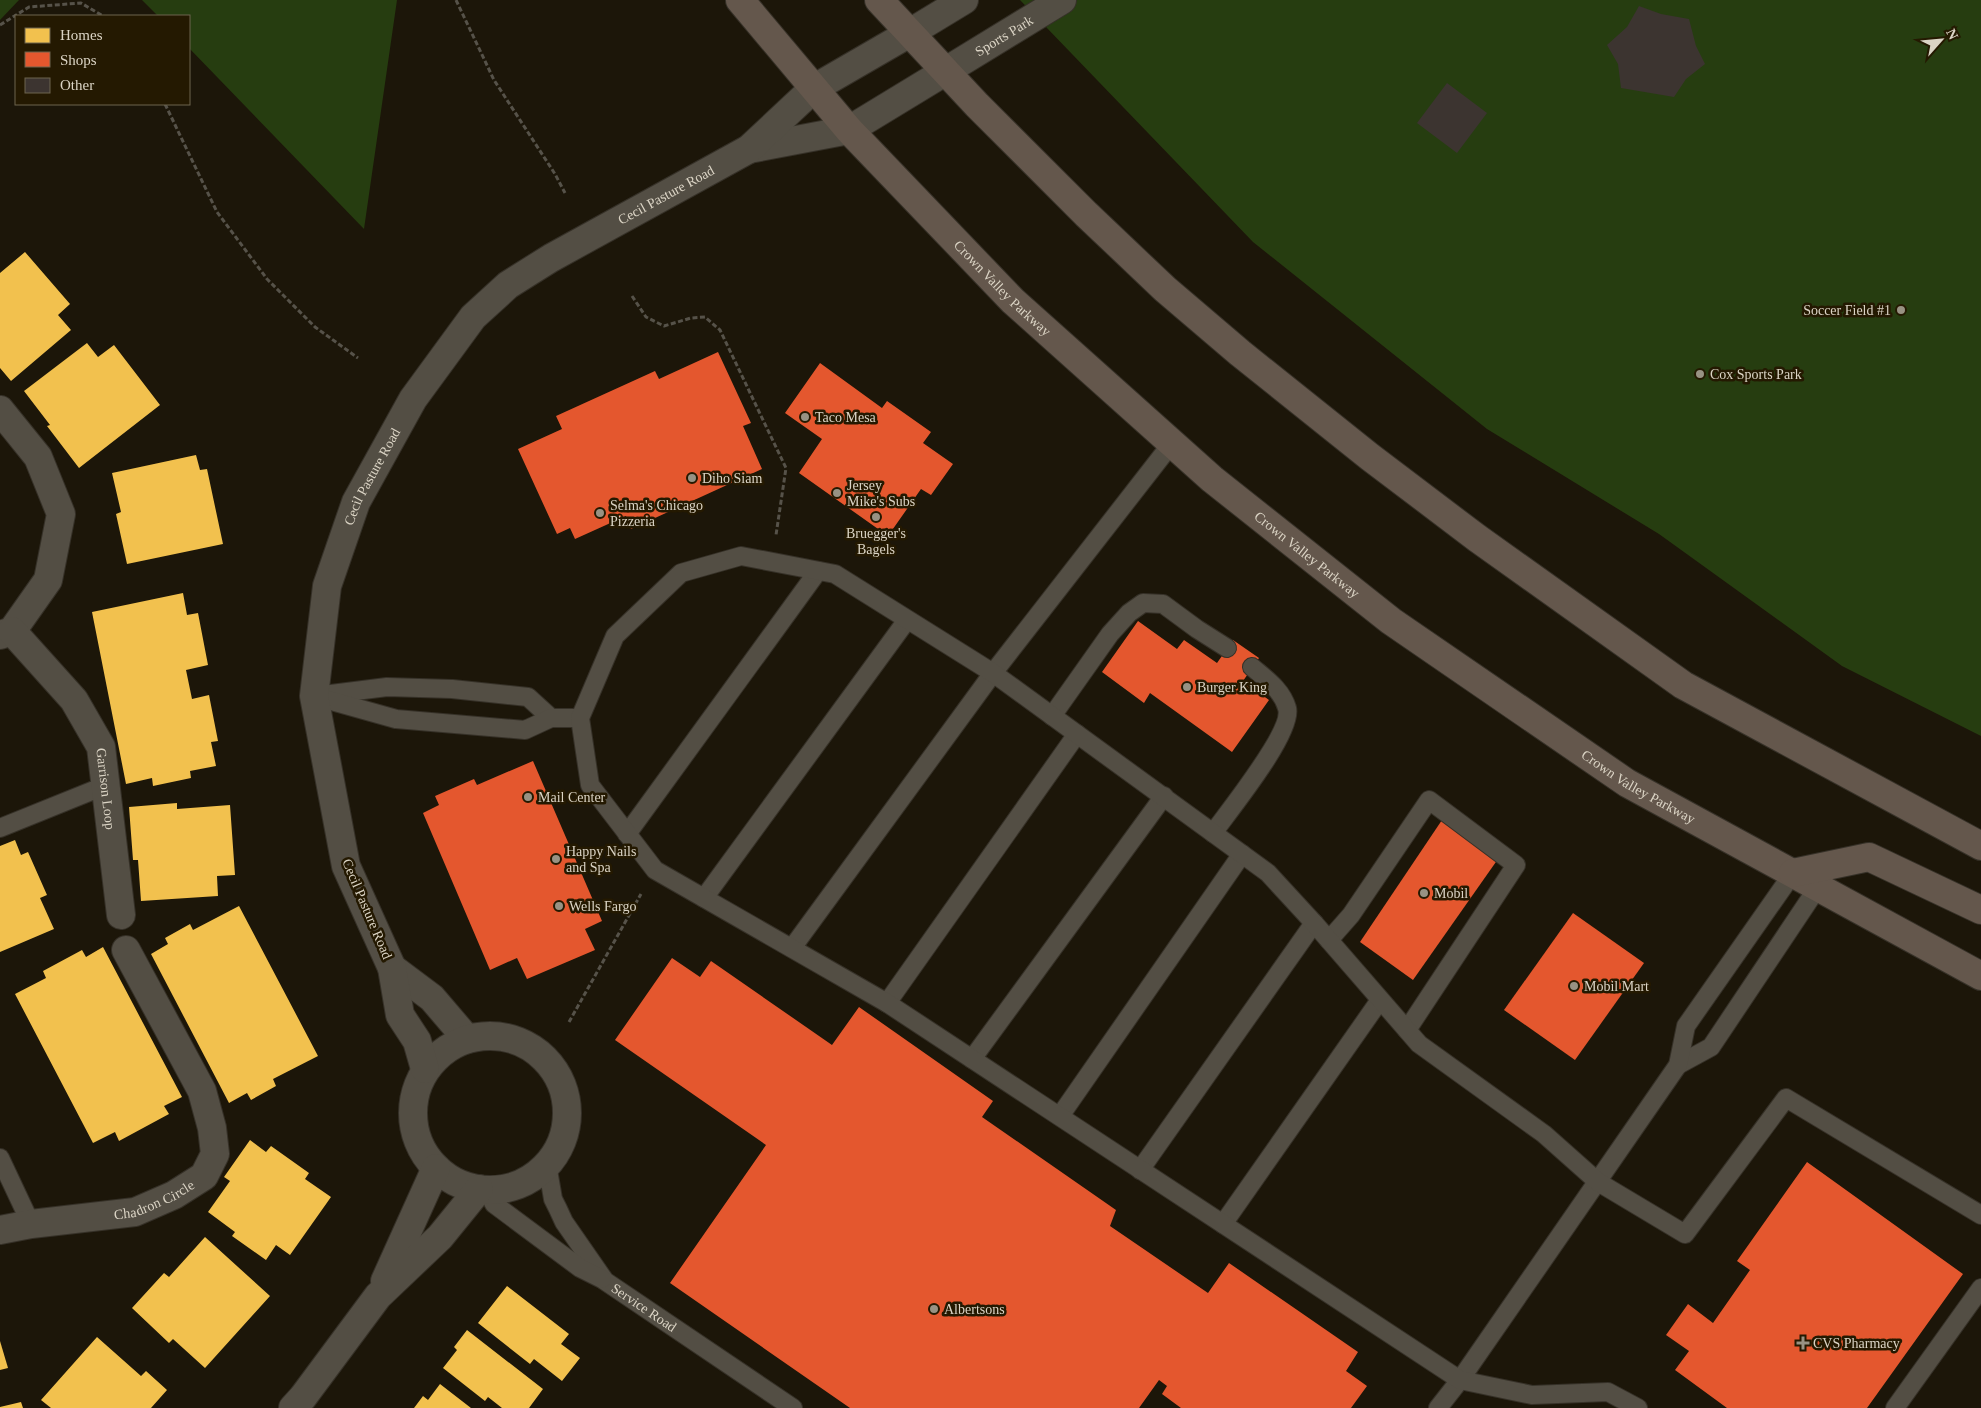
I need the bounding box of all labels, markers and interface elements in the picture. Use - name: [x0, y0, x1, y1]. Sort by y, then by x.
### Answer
- street label: Sports Park: [972, 12, 1036, 59]
- legend: [15, 15, 190, 105]
- north arrow: [1916, 15, 1966, 65]
- text: N: [1943, 26, 1961, 42]
- text: Homes: [60, 27, 103, 43]
- text: Shops: [60, 52, 97, 68]
- text: Other: [60, 77, 94, 93]
- street label: Cecil Pasture Road: [615, 162, 717, 227]
- street label: Crown Valley Parkway: [951, 237, 1054, 339]
- place label: Soccer Field #1: [1803, 303, 1891, 318]
- marker: Soccer Field #1: [1895, 304, 1907, 316]
- place label: Cox Sports Park: [1710, 367, 1802, 382]
- marker: Cox Sports Park: [1694, 368, 1706, 380]
- place label: Taco Mesa: [815, 410, 877, 425]
- marker: Taco Mesa: [799, 411, 811, 423]
- street label: Cecil Pasture Road: [341, 425, 403, 527]
- place label: Diho Siam: [702, 471, 762, 486]
- marker: Diho Siam: [686, 472, 698, 484]
- place label: Jersey Mike's Subs: [847, 478, 915, 509]
- marker: Jersey Mike's Subs: [831, 487, 843, 499]
- place label: Selma's Chicago Pizzeria: [610, 498, 703, 529]
- marker: Selma's Chicago Pizzeria: [594, 507, 606, 519]
- street label: Crown Valley Parkway: [1252, 508, 1363, 601]
- marker: Bruegger's Bagels: [870, 511, 882, 523]
- place label: Bruegger's Bagels: [846, 526, 906, 557]
- place label: Burger King: [1197, 680, 1267, 695]
- marker: Burger King: [1181, 681, 1193, 693]
- street label: Garrison Loop: [94, 747, 118, 830]
- street label: Crown Valley Parkway: [1579, 747, 1698, 826]
- place label: Mail Center: [538, 790, 606, 805]
- marker: Mail Center: [522, 791, 534, 803]
- place label: Happy Nails and Spa: [566, 844, 636, 875]
- marker: Happy Nails and Spa: [550, 853, 562, 865]
- street label: Cecil Pasture Road: [339, 857, 395, 961]
- place label: Mobil: [1434, 886, 1468, 901]
- marker: Mobil: [1418, 887, 1430, 899]
- place label: Wells Fargo: [569, 899, 636, 914]
- marker: Wells Fargo: [553, 900, 565, 912]
- place label: Mobil Mart: [1584, 979, 1649, 994]
- marker: Mobil Mart: [1568, 980, 1580, 992]
- street label: Chadron Circle: [113, 1177, 197, 1222]
- street label: Service Road: [609, 1280, 679, 1335]
- place label: Albertsons: [944, 1302, 1005, 1317]
- marker: Albertsons: [928, 1303, 940, 1315]
- place label: CVS Pharmacy: [1813, 1336, 1900, 1351]
- marker: CVS Pharmacy: [1797, 1337, 1809, 1349]

